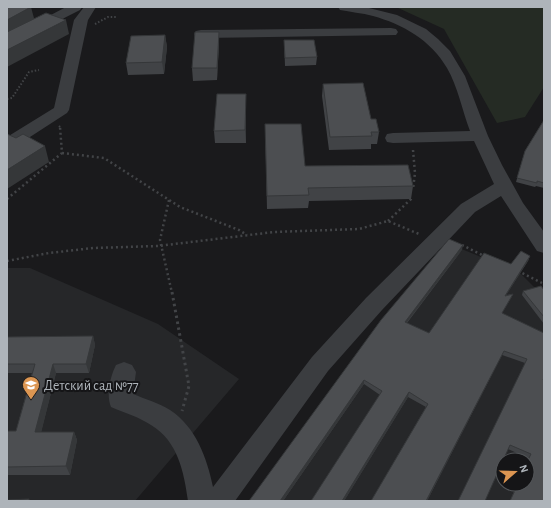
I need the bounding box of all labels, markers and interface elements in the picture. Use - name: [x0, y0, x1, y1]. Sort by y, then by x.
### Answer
- school or university icon: Детский сад №77: [21, 375, 41, 400]
- place label: Детский сад №77: [44, 379, 139, 393]
- north arrow: [495, 452, 535, 492]
- text: N: [517, 463, 530, 474]

